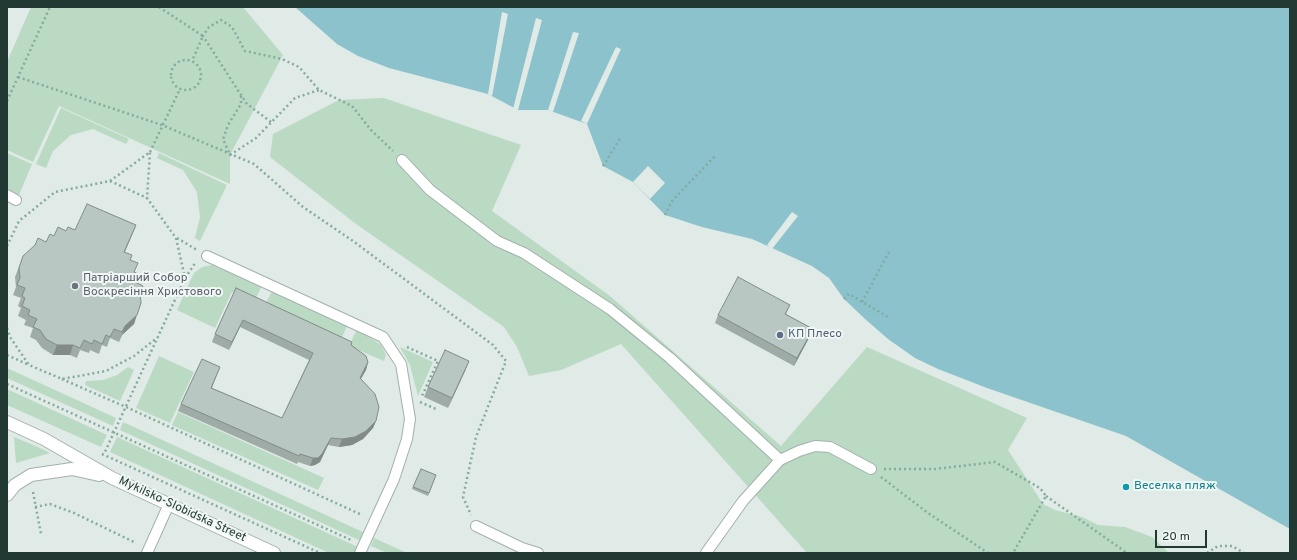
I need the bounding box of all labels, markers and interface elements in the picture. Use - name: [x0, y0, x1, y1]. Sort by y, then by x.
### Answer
- place label: Патріарший Собор Воскресіння Христового: [83, 272, 222, 300]
- marker: Патріарший Собор Воскресіння Христового: [70, 281, 80, 291]
- place label: КП Плесо: [788, 328, 842, 342]
- marker: КП Плесо: [775, 330, 785, 340]
- street label: Mykilsko-Slobidska Street: [116, 474, 248, 546]
- place label: Веселка пляж: [1134, 480, 1216, 494]
- marker: Веселка пляж: [1121, 482, 1131, 492]
- scale bar: [1157, 522, 1209, 548]
- text: 20 m: [1162, 529, 1190, 545]

